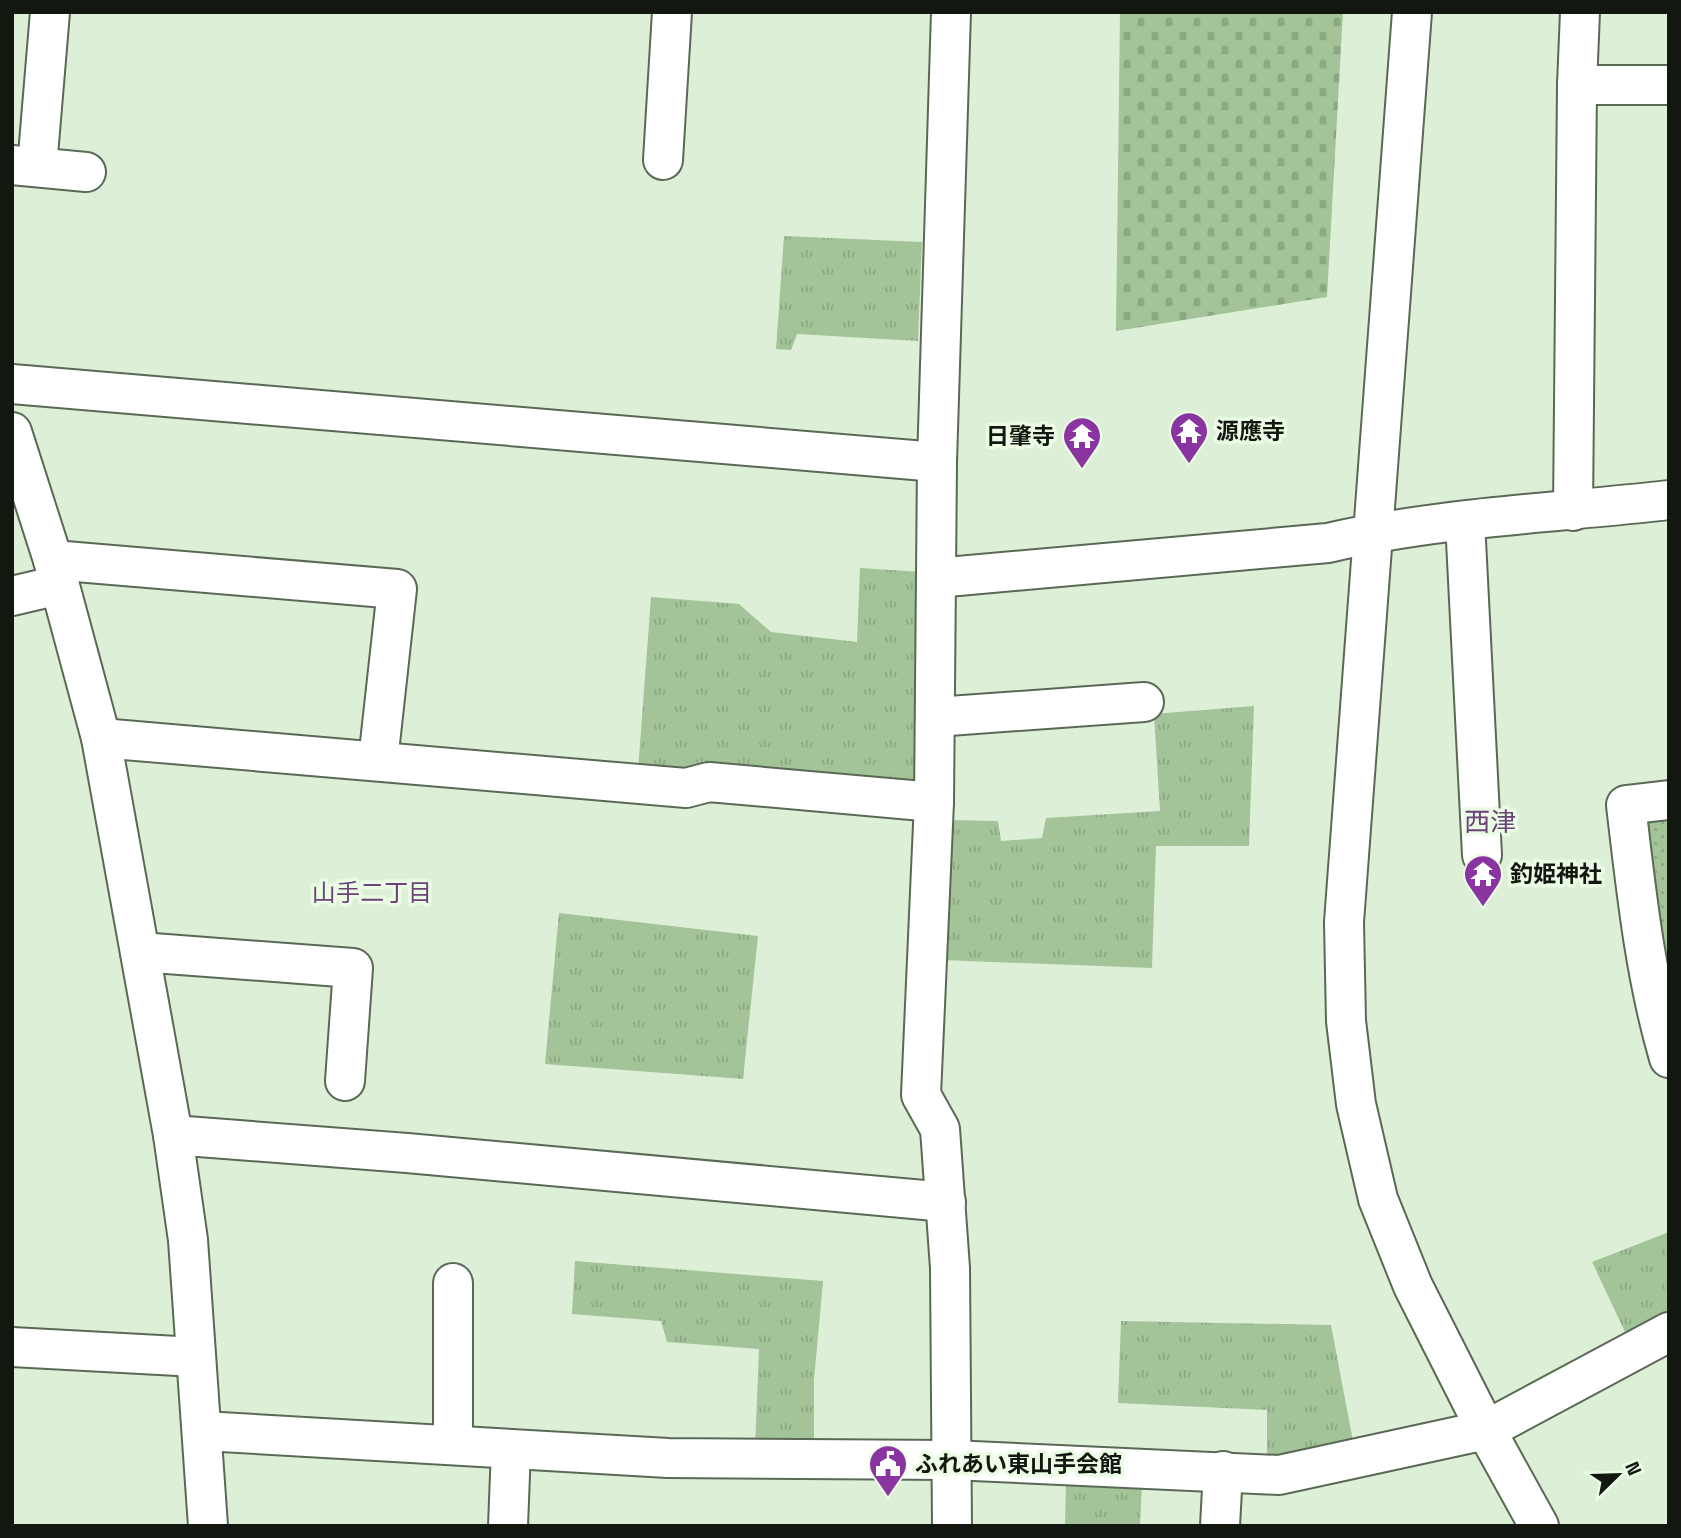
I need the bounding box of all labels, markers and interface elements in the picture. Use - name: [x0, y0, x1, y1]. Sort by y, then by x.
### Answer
- temple icon: 源應寺: [1168, 410, 1210, 465]
- temple icon: 日肇寺: [1061, 415, 1103, 470]
- place label: 源應寺: [1216, 416, 1285, 446]
- place label: 日肇寺: [986, 421, 1055, 451]
- district label: 西津: [1464, 805, 1516, 839]
- temple icon: 釣姫神社: [1462, 853, 1504, 908]
- place label: 釣姫神社: [1510, 859, 1602, 889]
- district label: 山手二丁目: [312, 877, 432, 908]
- north arrow: [1583, 1440, 1653, 1510]
- public building icon: ふれあい東山手会館: [867, 1443, 909, 1498]
- place label: ふれあい東山手会館: [915, 1449, 1122, 1479]
- text: N: [1619, 1458, 1647, 1479]

